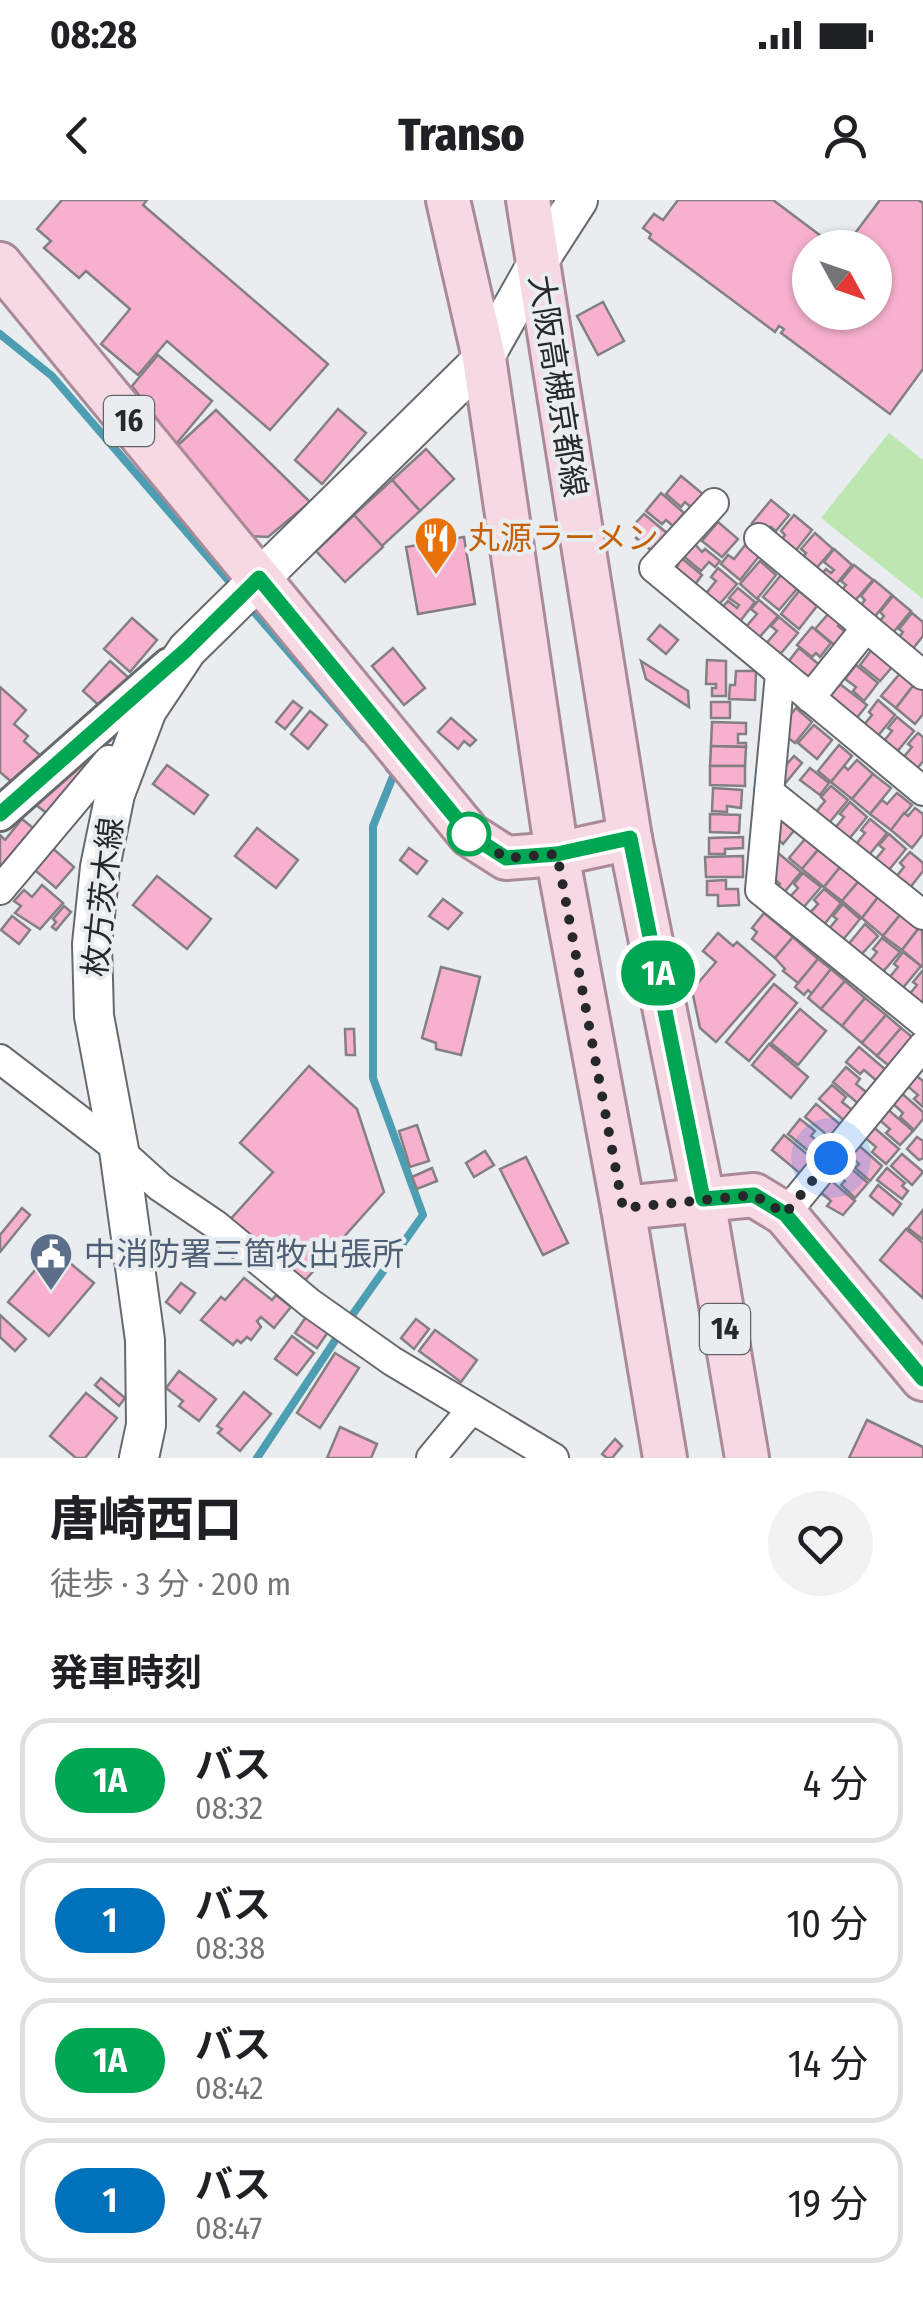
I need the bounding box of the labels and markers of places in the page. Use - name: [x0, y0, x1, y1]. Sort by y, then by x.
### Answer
- restaurant icon: 丸源ラーメン: [413, 515, 459, 576]
- place label: 丸源ラーメン: [468, 519, 659, 557]
- unlabelled marker: [448, 813, 490, 855]
- public building icon: 中消防署三箇牧出張所: [28, 1231, 74, 1292]
- place label: 中消防署三箇牧出張所: [84, 1235, 404, 1273]

